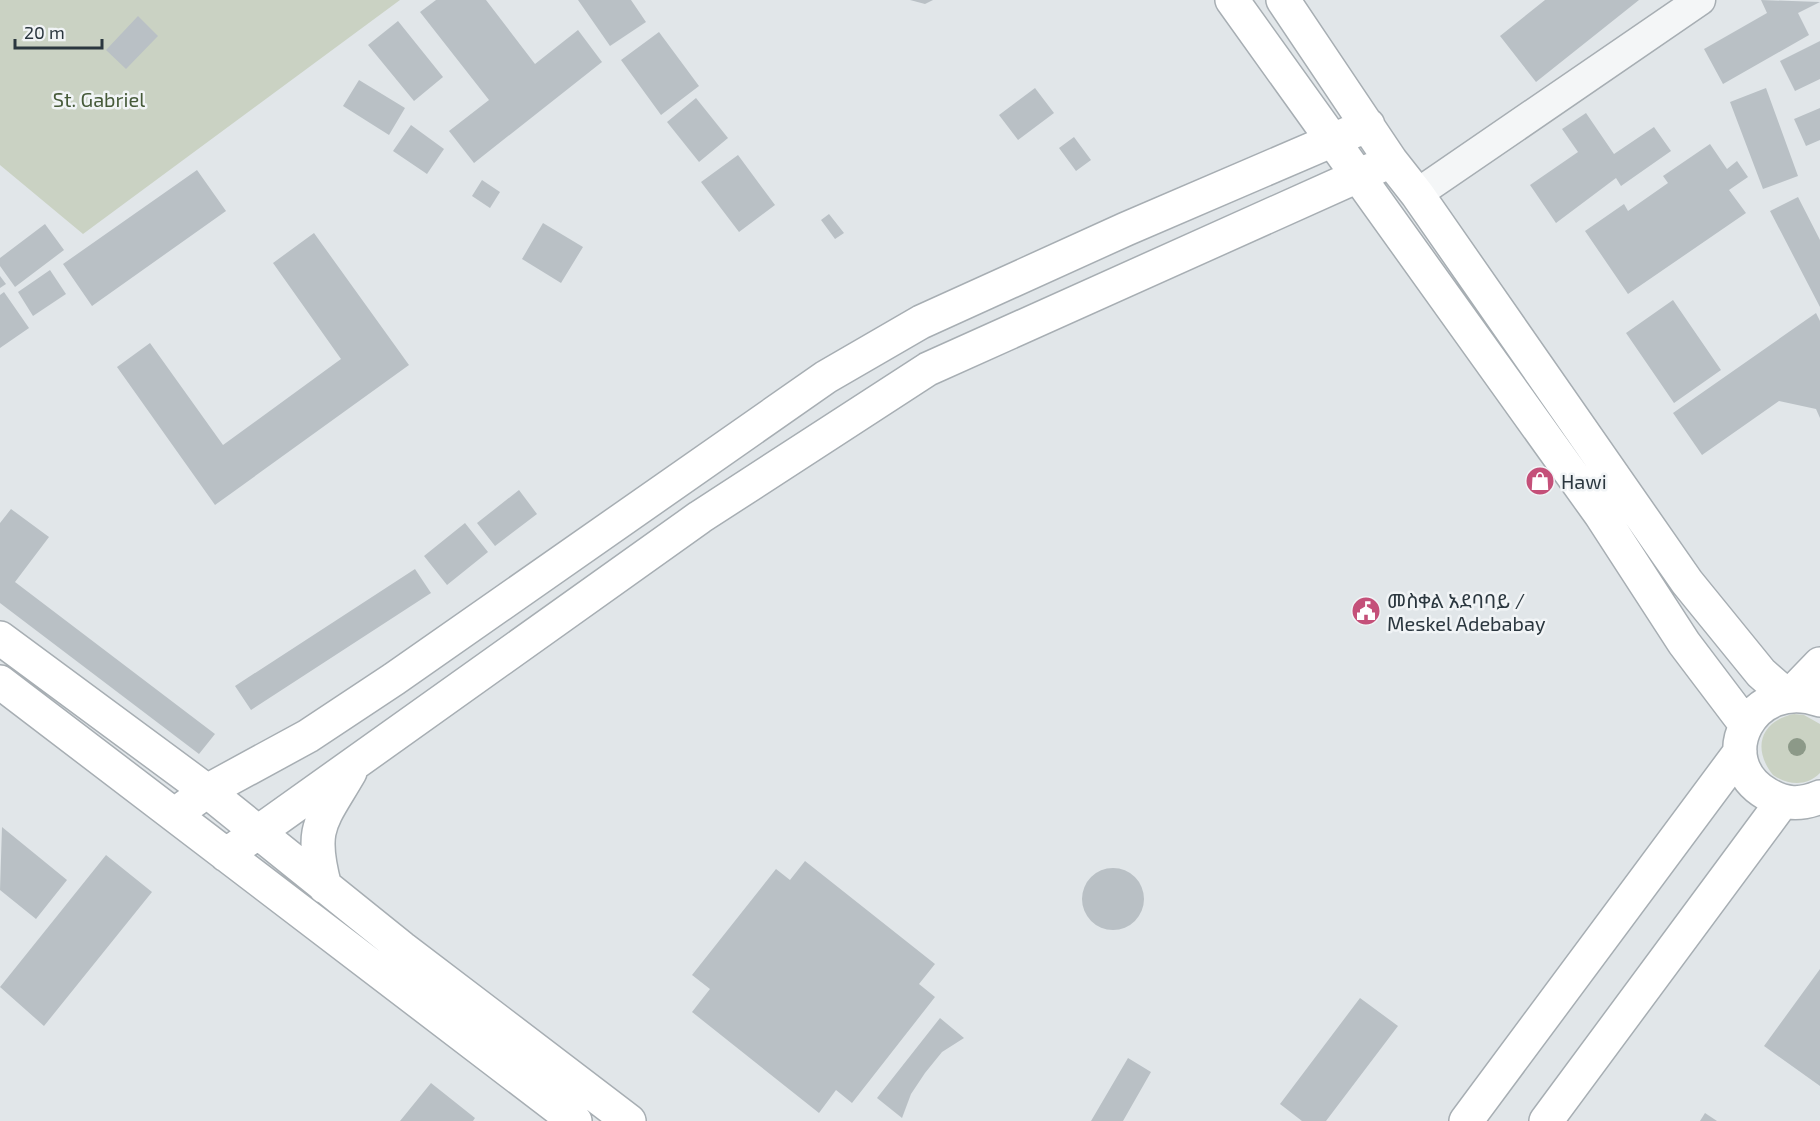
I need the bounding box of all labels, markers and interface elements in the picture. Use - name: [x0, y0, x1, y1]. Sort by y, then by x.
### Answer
- scale bar: [15, 12, 102, 50]
- text: 20 m: [24, 21, 65, 43]
- park label: St. Gabriel: [53, 87, 145, 111]
- shop icon: Hawi: [1524, 465, 1556, 497]
- place label: Hawi: [1561, 469, 1607, 493]
- place label: መስቀል አደባባይ / Meskel Adebabay: [1387, 588, 1546, 635]
- public building icon: መስቀል አደባባይ / Meskel Adebabay: [1350, 595, 1382, 627]

